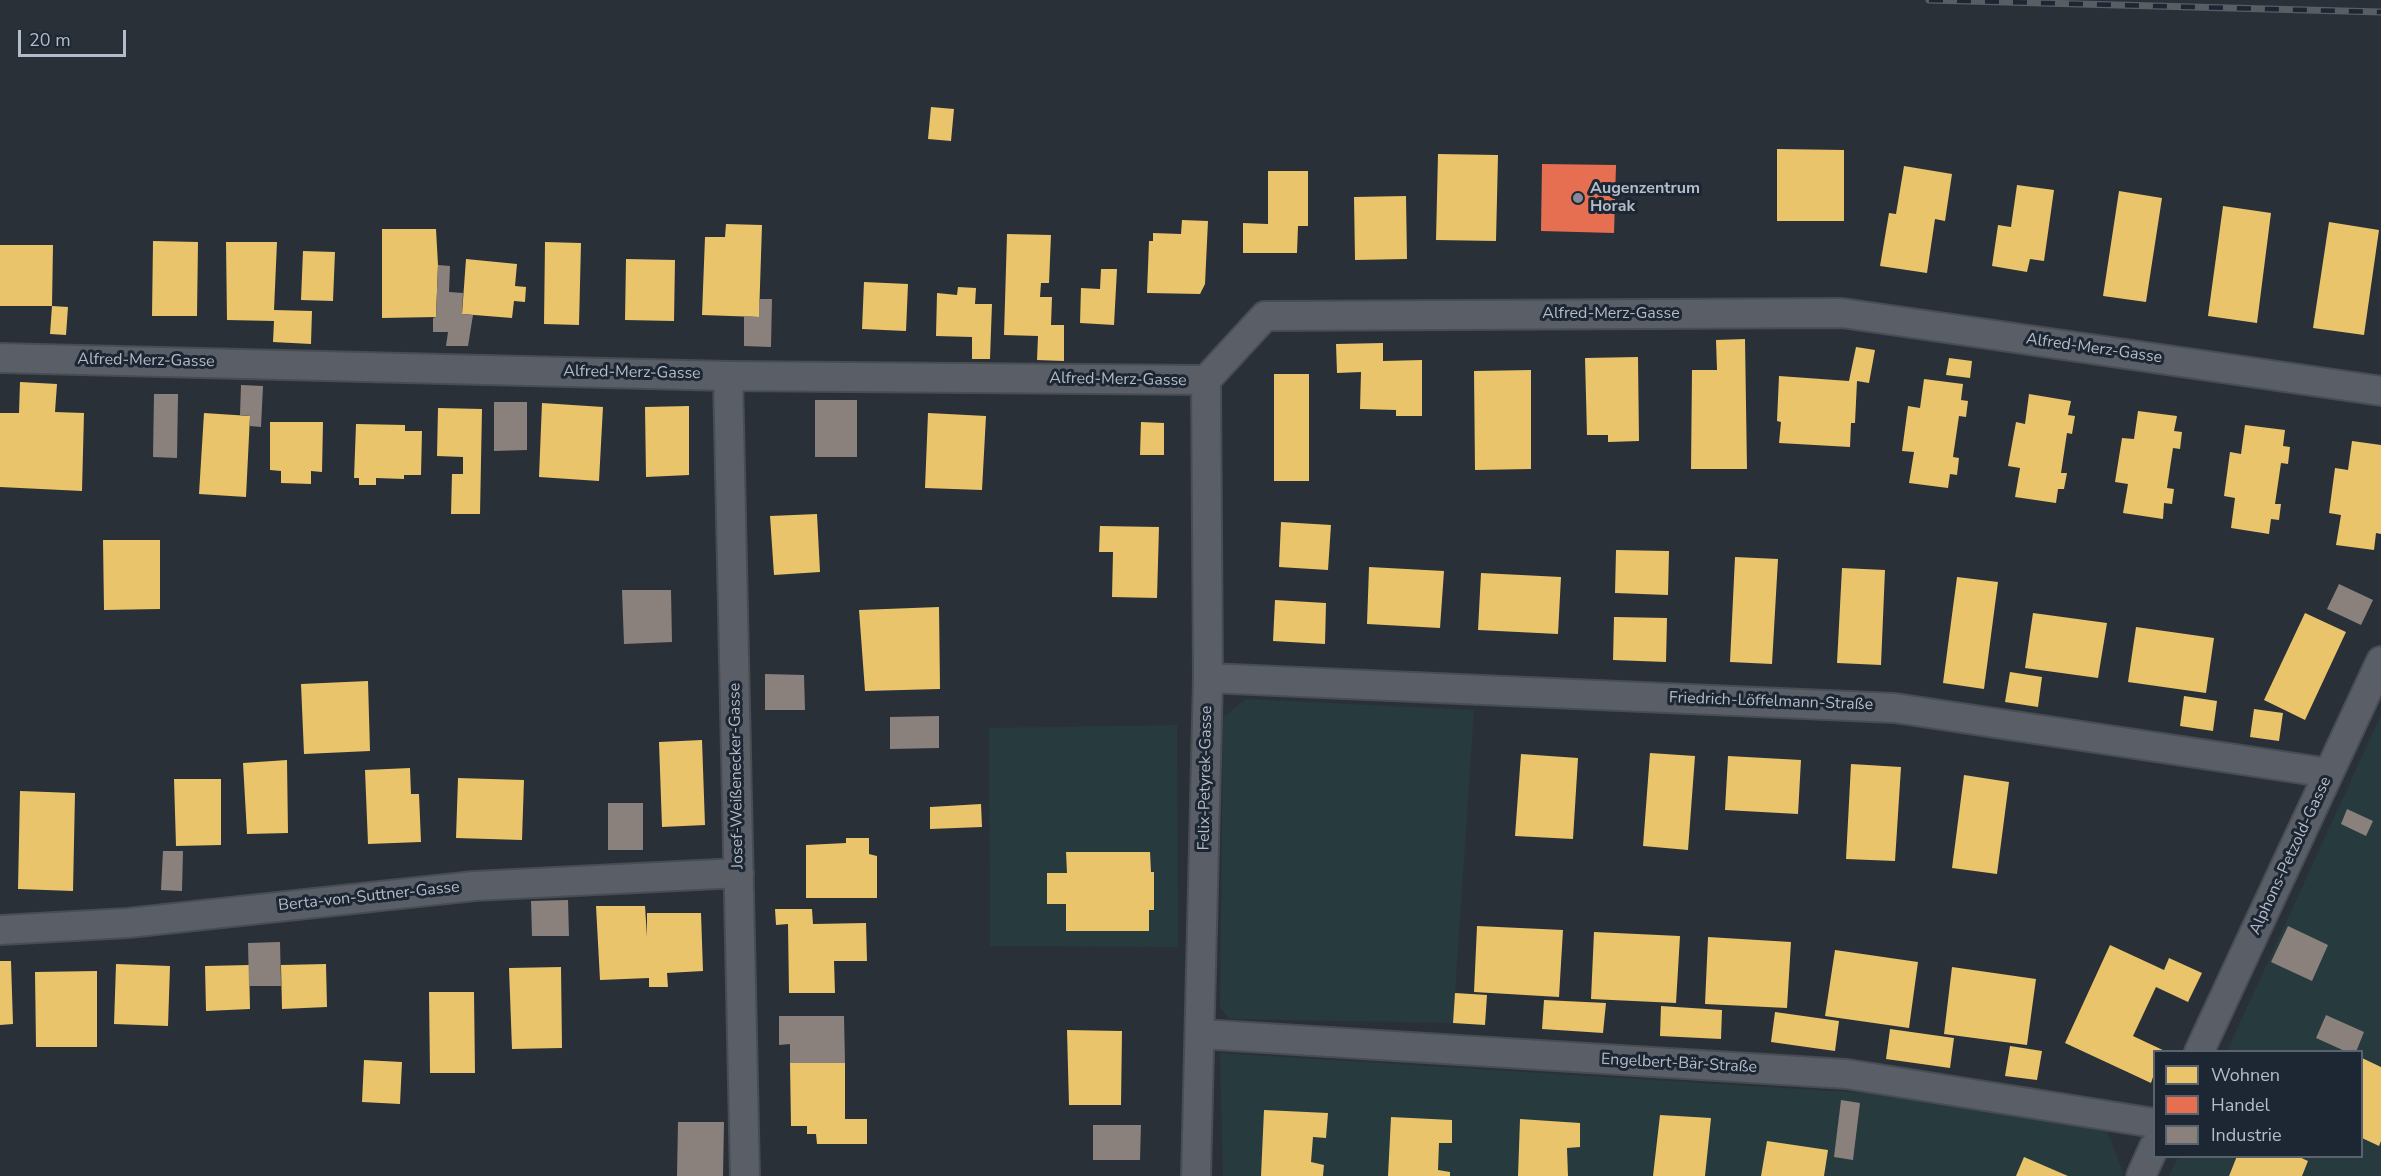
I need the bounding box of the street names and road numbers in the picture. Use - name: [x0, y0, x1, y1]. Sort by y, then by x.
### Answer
- street label: Alfred-Merz-Gasse: [1542, 304, 1680, 324]
- street label: Alfred-Merz-Gasse: [2025, 330, 2163, 368]
- street label: Alfred-Merz-Gasse: [77, 350, 215, 372]
- street label: Alfred-Merz-Gasse: [563, 362, 701, 384]
- street label: Alfred-Merz-Gasse: [1049, 369, 1187, 391]
- street label: Josef-Weißenecker-Gasse: [726, 683, 748, 869]
- street label: Friedrich-Löffelmann-Straße: [1669, 689, 1873, 715]
- street label: Felix-Petyrek-Gasse: [1195, 705, 1217, 851]
- street label: Alphons-Petzold-Gasse: [2246, 774, 2336, 938]
- street label: Berta-von-Suttner-Gasse: [277, 878, 461, 916]
- street label: Engelbert-Bär-Straße: [1600, 1050, 1758, 1078]

